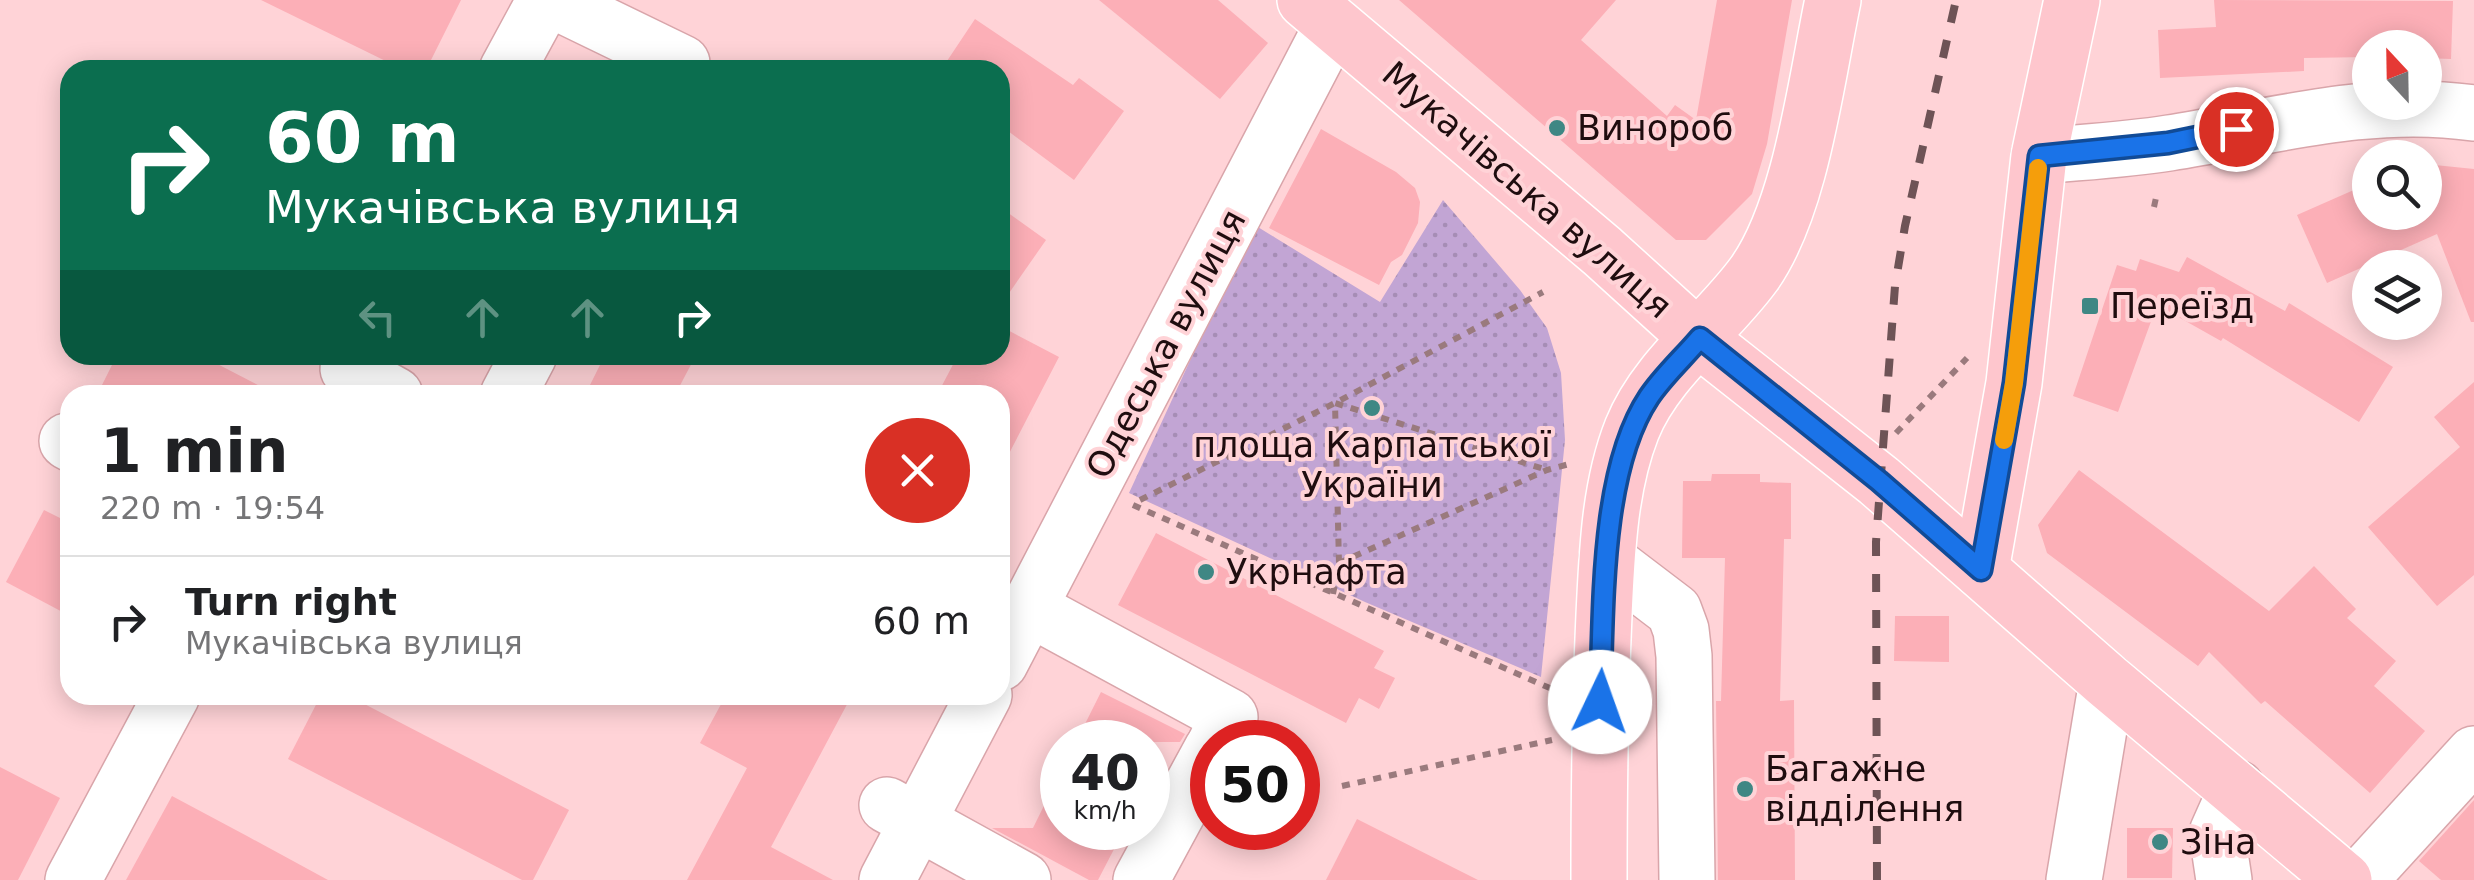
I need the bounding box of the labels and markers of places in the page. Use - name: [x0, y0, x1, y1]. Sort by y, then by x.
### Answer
- pin: [2194, 87, 2279, 172]
- place label: Винороб: [1577, 108, 1733, 148]
- marker: Винороб: [1546, 117, 1568, 139]
- place label: Переїзд: [2110, 286, 2254, 326]
- marker: Переїзд: [2079, 295, 2101, 317]
- marker: площа Карпатської України: [1361, 397, 1383, 419]
- place label: площа Карпатської України: [1193, 425, 1551, 505]
- place label: Укрнафта: [1226, 552, 1407, 592]
- marker: Укрнафта: [1195, 561, 1217, 583]
- place label: Багажне відділення: [1765, 749, 1964, 829]
- marker: Багажне відділення: [1734, 778, 1756, 800]
- place label: Зіна: [2180, 822, 2257, 862]
- marker: Зіна: [2149, 831, 2171, 853]

